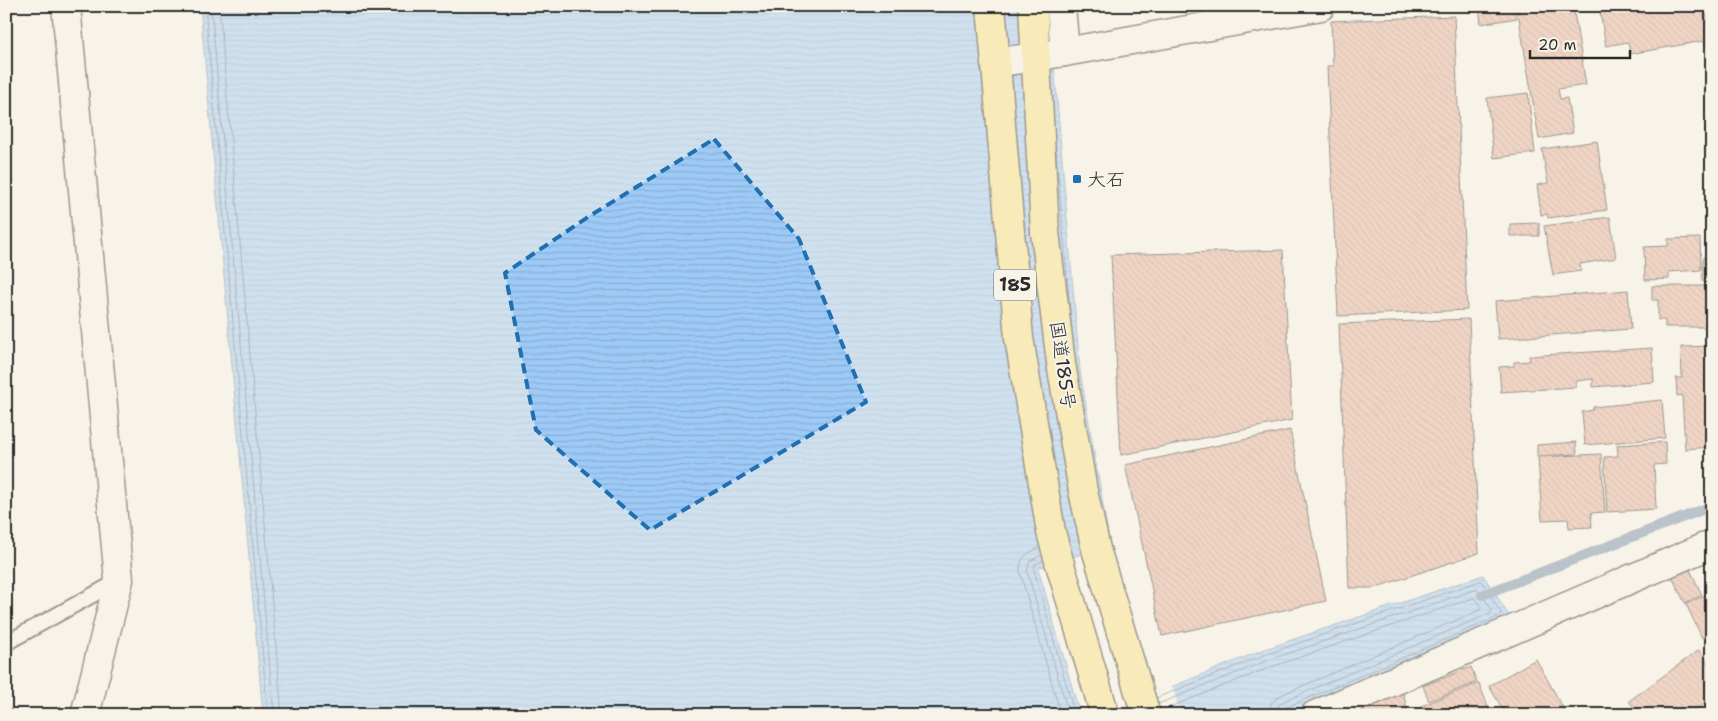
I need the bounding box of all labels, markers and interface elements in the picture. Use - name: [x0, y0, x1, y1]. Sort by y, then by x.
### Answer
- scale bar: [1530, 28, 1630, 60]
- text: 20 m: [1538, 35, 1577, 55]
- place label: 大石: [1087, 167, 1125, 192]
- marker: 大石: [1071, 173, 1083, 185]
- road number: 185: [994, 270, 1036, 300]
- street label: 国道185号: [1044, 319, 1082, 411]

